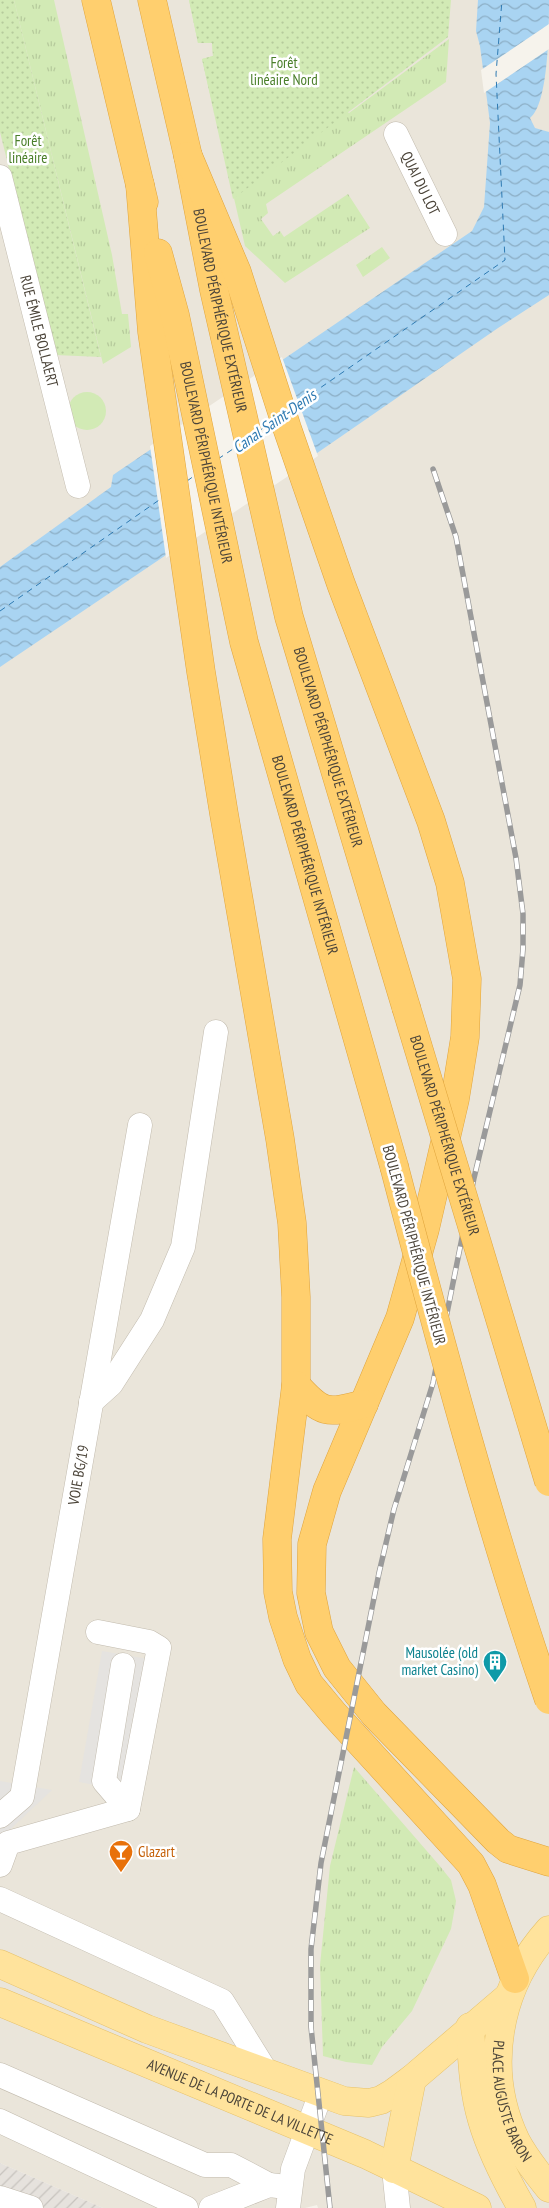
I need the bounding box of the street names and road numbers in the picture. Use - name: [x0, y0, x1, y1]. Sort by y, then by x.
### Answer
- street label: QUAI DU LOT: [397, 148, 444, 218]
- street label: BOULEVARD PÉRIPHÉRIQUE EXTÉRIEUR: [189, 207, 252, 414]
- street label: RUE ÉMILE BOLLAERT: [16, 273, 63, 389]
- street label: BOULEVARD PÉRIPHÉRIQUE INTÉRIEUR: [176, 360, 237, 565]
- street label: BOULEVARD PÉRIPHÉRIQUE EXTÉRIEUR: [290, 645, 368, 849]
- street label: BOULEVARD PÉRIPHÉRIQUE INTÉRIEUR: [268, 753, 343, 956]
- street label: BOULEVARD PÉRIPHÉRIQUE EXTÉRIEUR: [406, 1033, 484, 1237]
- street label: BOULEVARD PÉRIPHÉRIQUE INTÉRIEUR: [379, 1143, 450, 1347]
- street label: VOIE BG/19: [63, 1444, 93, 1507]
- street label: PLACE AUGUSTE BARON: [489, 2039, 536, 2165]
- street label: AVENUE DE LA PORTE DE LA VILLETTE: [144, 2054, 336, 2149]

